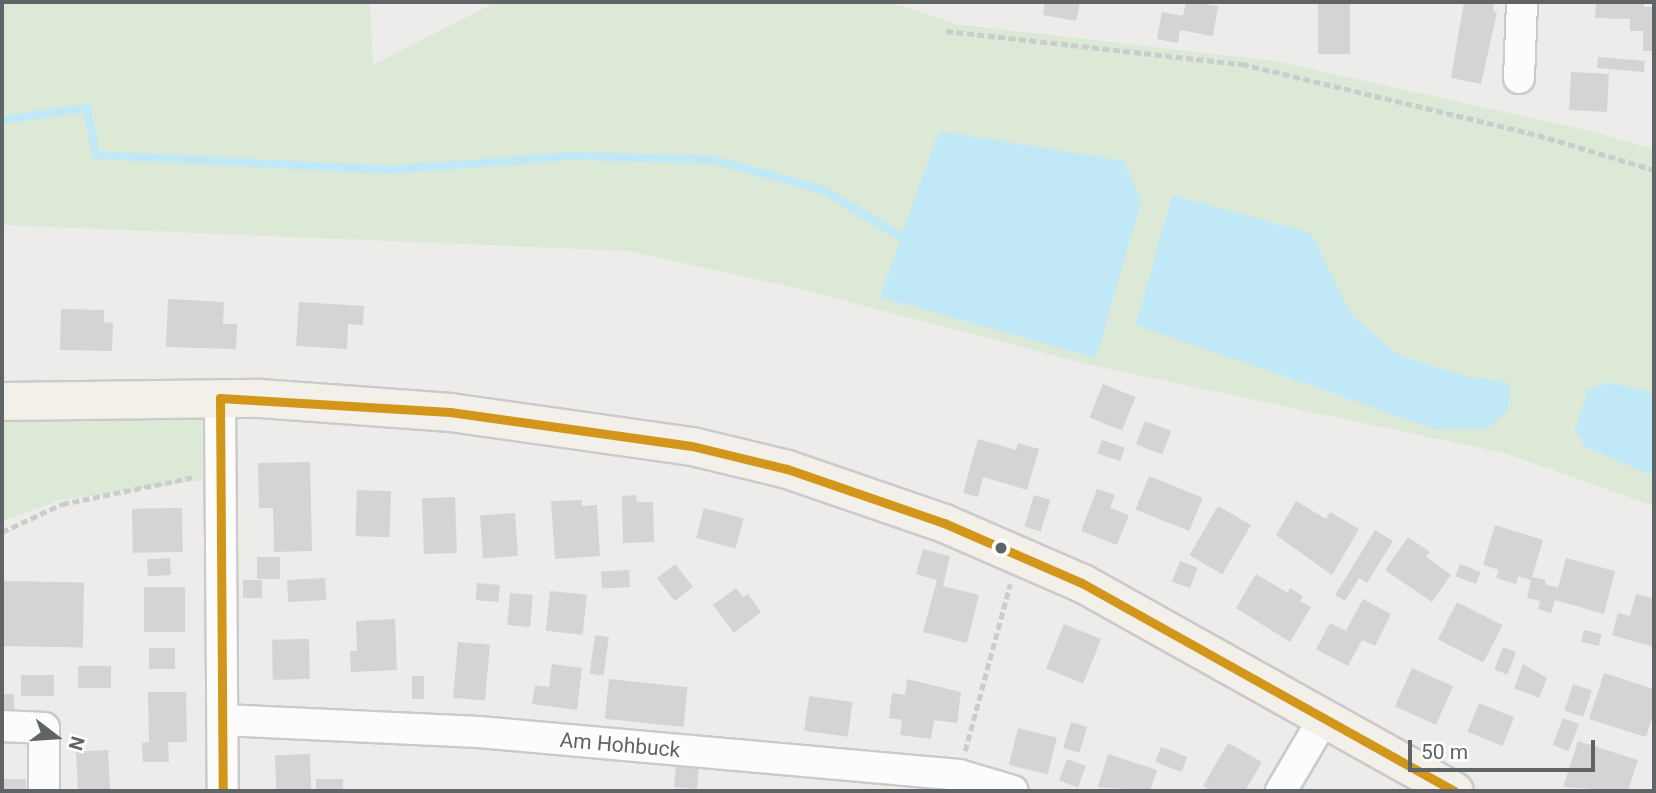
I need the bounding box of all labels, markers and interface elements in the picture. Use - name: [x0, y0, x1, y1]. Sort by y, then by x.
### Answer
- unlabelled marker: [994, 541, 1008, 555]
- north arrow: [21, 702, 91, 772]
- scale bar: [1411, 726, 1598, 770]
- street label: Am Hohbuck: [559, 727, 681, 763]
- text: N: [64, 734, 90, 753]
- text: 50 m: [1421, 740, 1468, 764]

